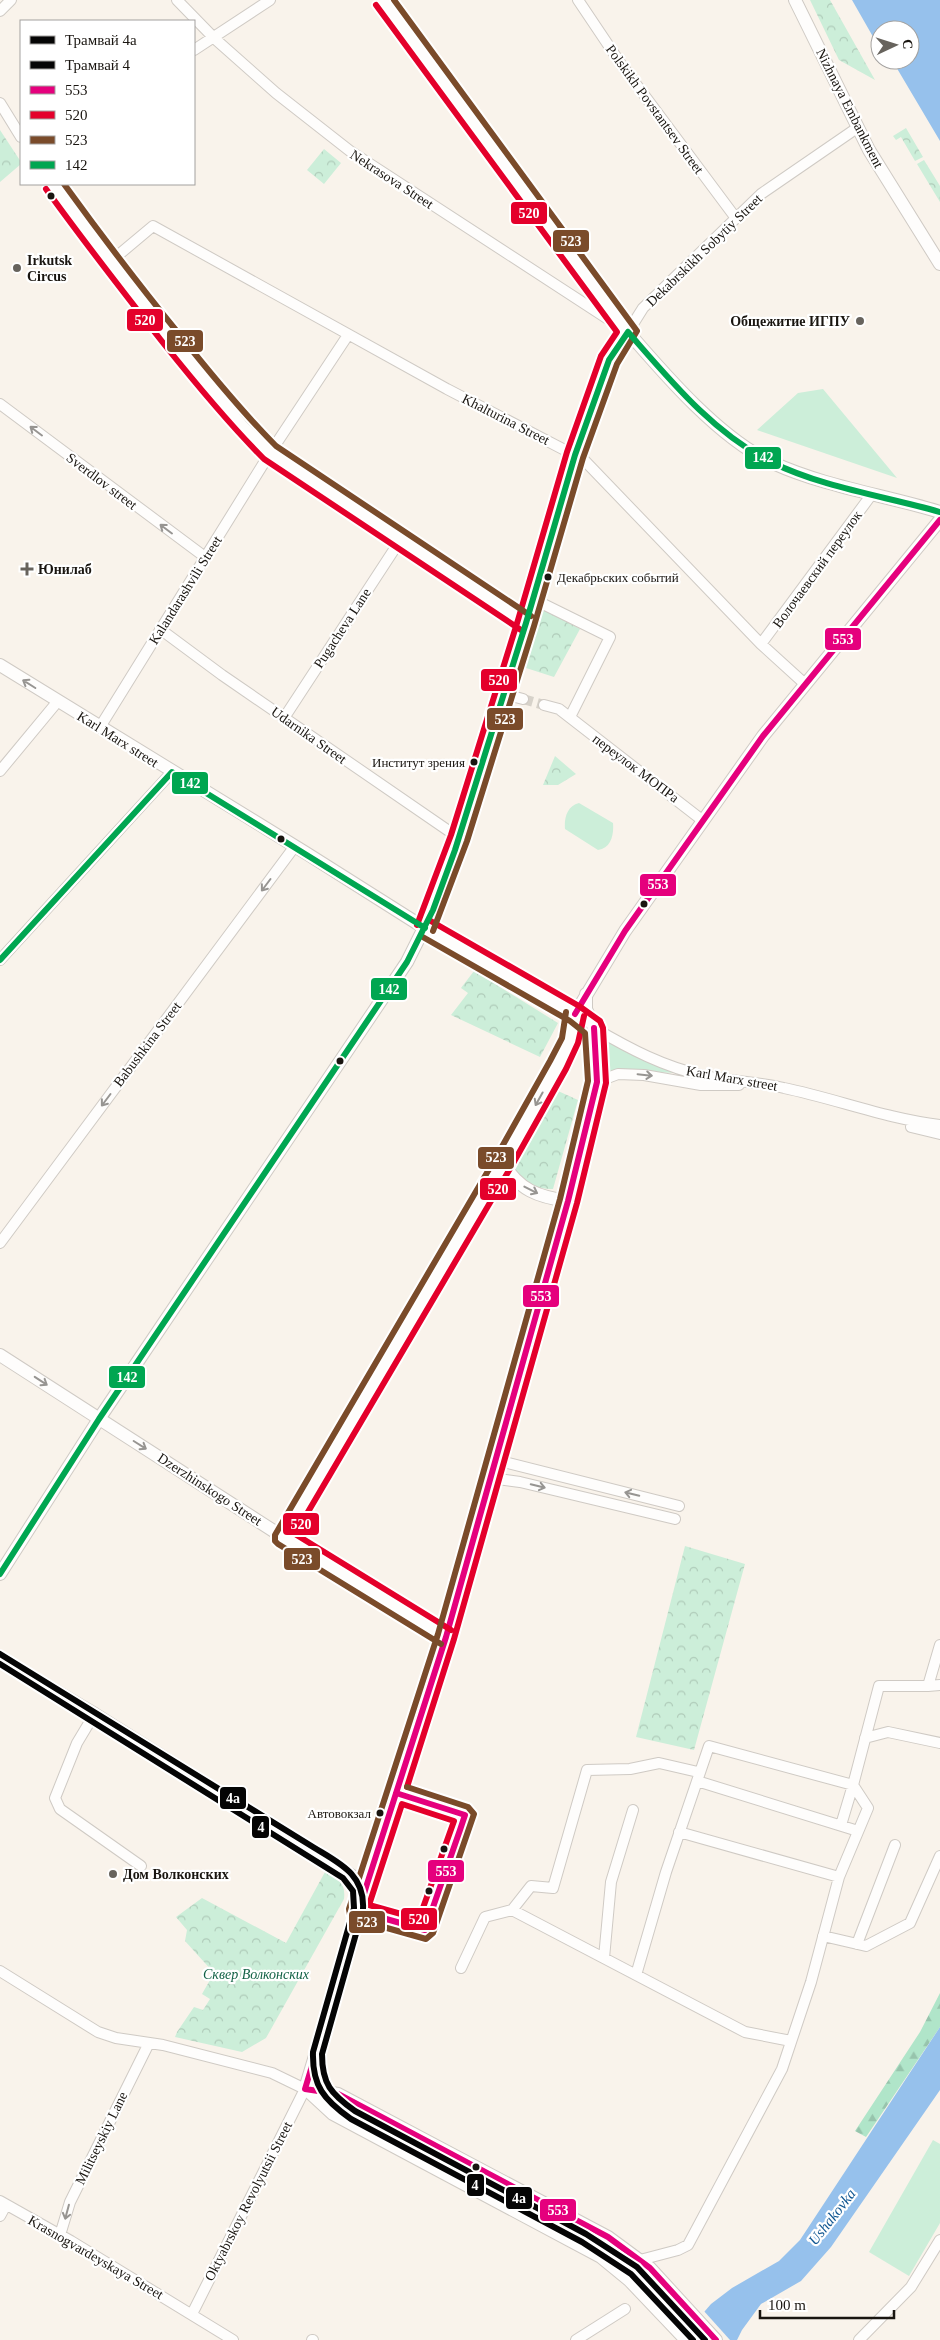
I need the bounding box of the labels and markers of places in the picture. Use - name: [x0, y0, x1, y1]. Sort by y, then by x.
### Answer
- unlabelled marker: [46, 191, 56, 201]
- place label: Irkutsk Circus: [27, 253, 72, 284]
- marker: Irkutsk Circus: [11, 262, 23, 274]
- place label: Общежитие ИГПУ: [730, 314, 850, 329]
- marker: Общежитие ИГПУ: [854, 315, 866, 327]
- marker: Юнилаб: [20, 562, 34, 576]
- place label: Юнилаб: [38, 562, 92, 577]
- place label: Декабрьских событий: [557, 570, 679, 585]
- marker: Декабрьских событий: [543, 572, 553, 582]
- place label: Институт зрения: [372, 755, 465, 770]
- marker: Институт зрения: [469, 757, 479, 767]
- unlabelled marker: [276, 834, 286, 844]
- unlabelled marker: [639, 899, 649, 909]
- unlabelled marker: [335, 1056, 345, 1066]
- place label: Автовокзал: [308, 1806, 372, 1821]
- marker: Автовокзал: [375, 1808, 385, 1818]
- unlabelled marker: [439, 1844, 449, 1854]
- place label: Дом Волконских: [123, 1867, 229, 1882]
- marker: Дом Волконских: [107, 1868, 119, 1880]
- unlabelled marker: [424, 1886, 434, 1896]
- unlabelled marker: [471, 2162, 481, 2172]

